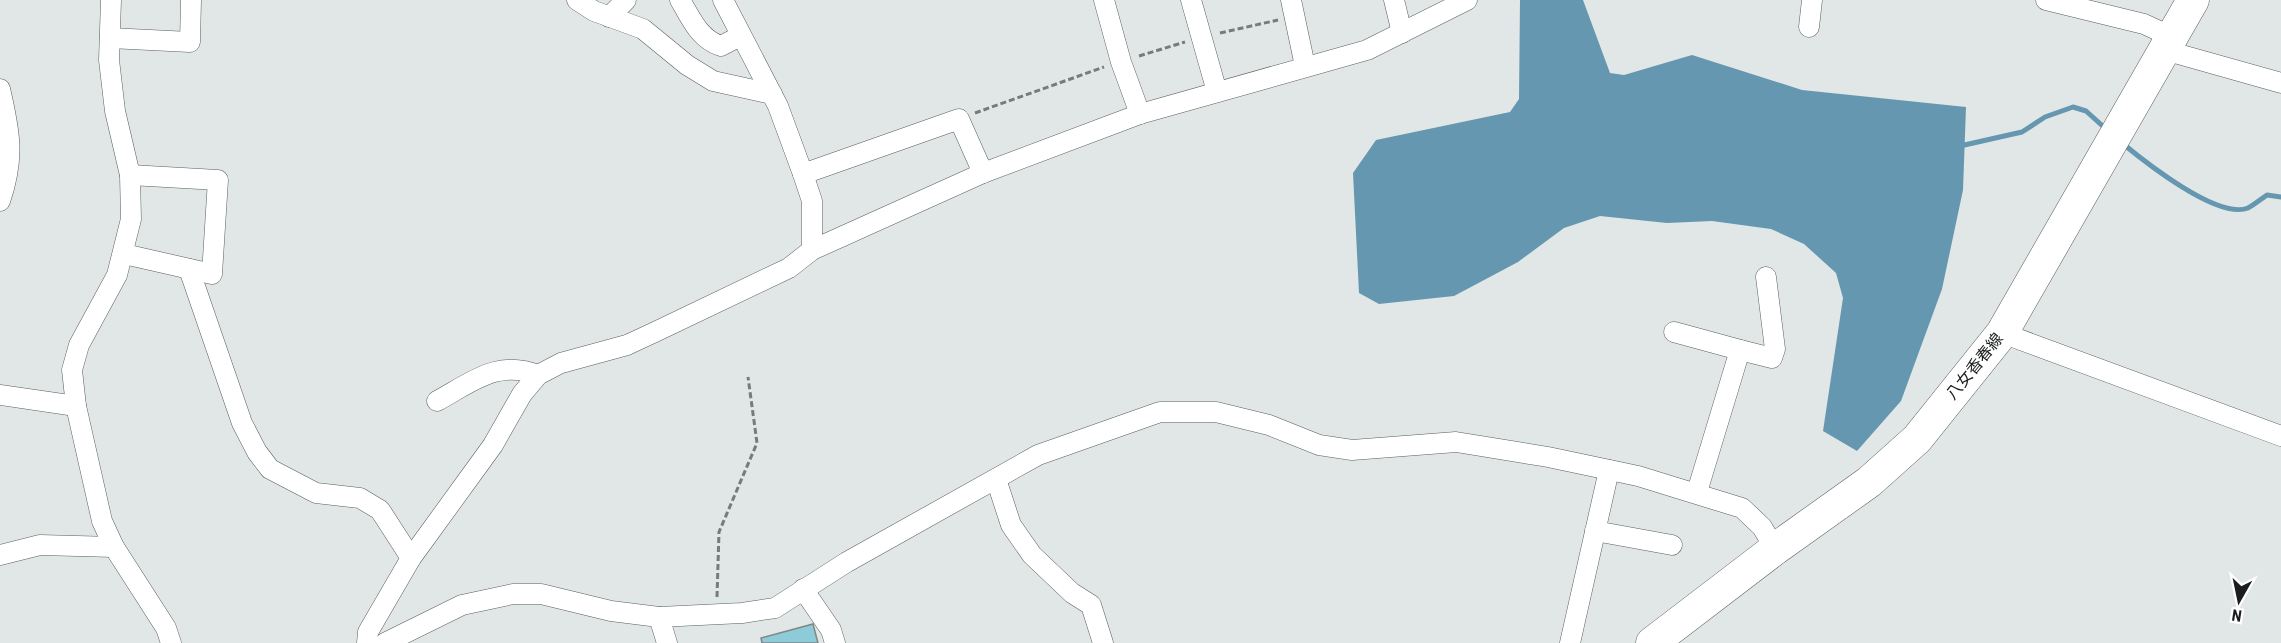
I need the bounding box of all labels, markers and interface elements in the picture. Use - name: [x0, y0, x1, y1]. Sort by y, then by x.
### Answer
- street label: 八女香春線: [1942, 329, 2007, 403]
- north arrow: [2209, 571, 2269, 631]
- text: N: [2230, 605, 2243, 625]

